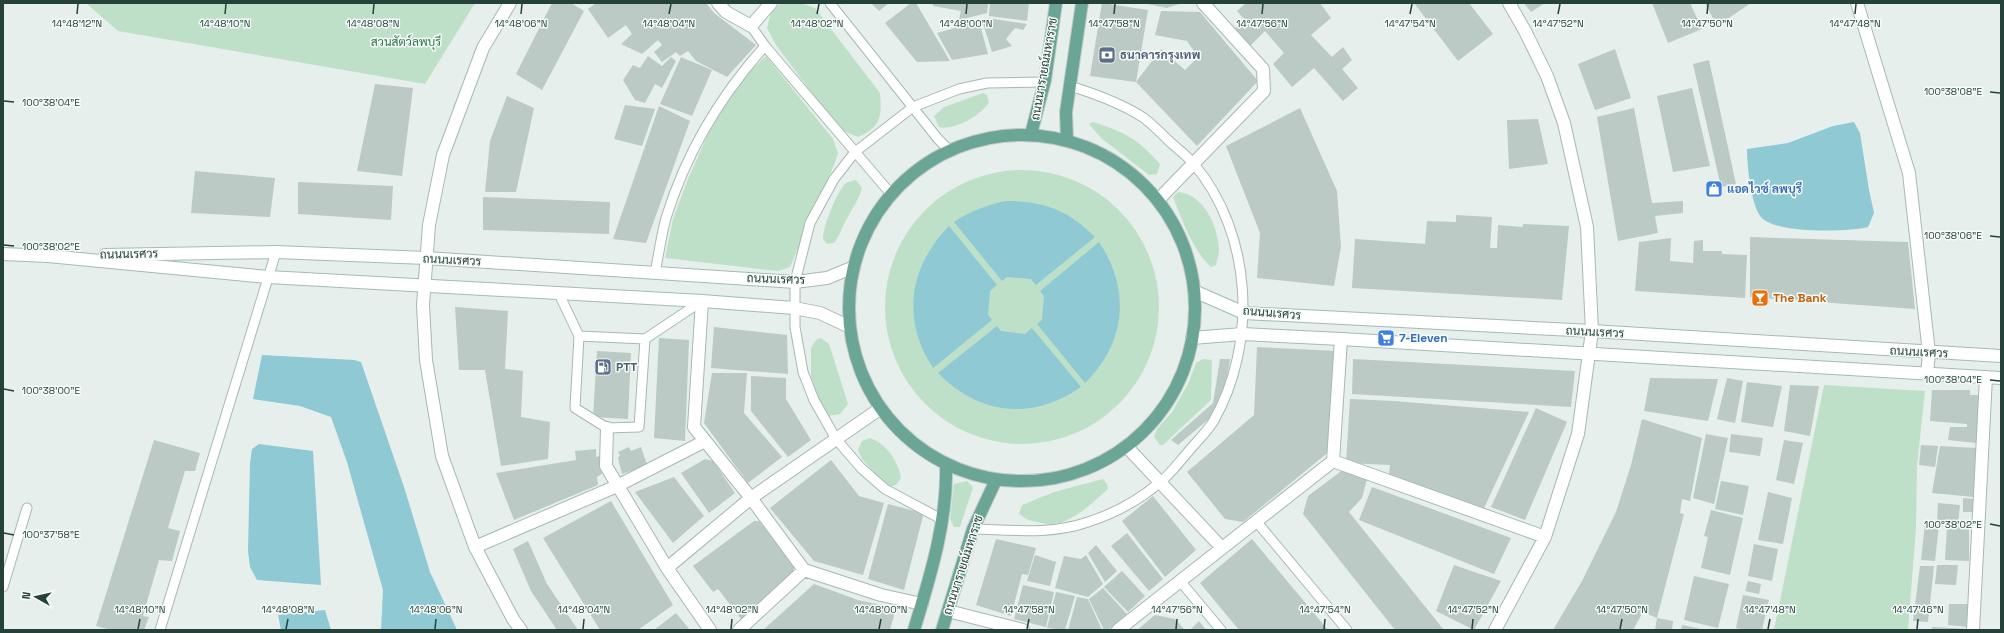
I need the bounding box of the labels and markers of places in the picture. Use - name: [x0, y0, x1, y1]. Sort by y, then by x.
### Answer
- bank icon: ธนาคารกรุงเทพ: [1097, 45, 1117, 65]
- place label: ธนาคารกรุงเทพ: [1120, 47, 1200, 63]
- shop icon: แอดไวซ์ ลพบุรี: [1704, 179, 1724, 199]
- place label: แอดไวซ์ ลพบุรี: [1727, 181, 1802, 197]
- bar icon: The Bank: [1750, 288, 1770, 308]
- place label: The Bank: [1773, 290, 1827, 306]
- supermarket icon: 7-Eleven: [1376, 328, 1396, 348]
- place label: 7-Eleven: [1399, 330, 1448, 346]
- fuel station icon: PTT: [593, 357, 613, 377]
- place label: PTT: [616, 359, 637, 375]

